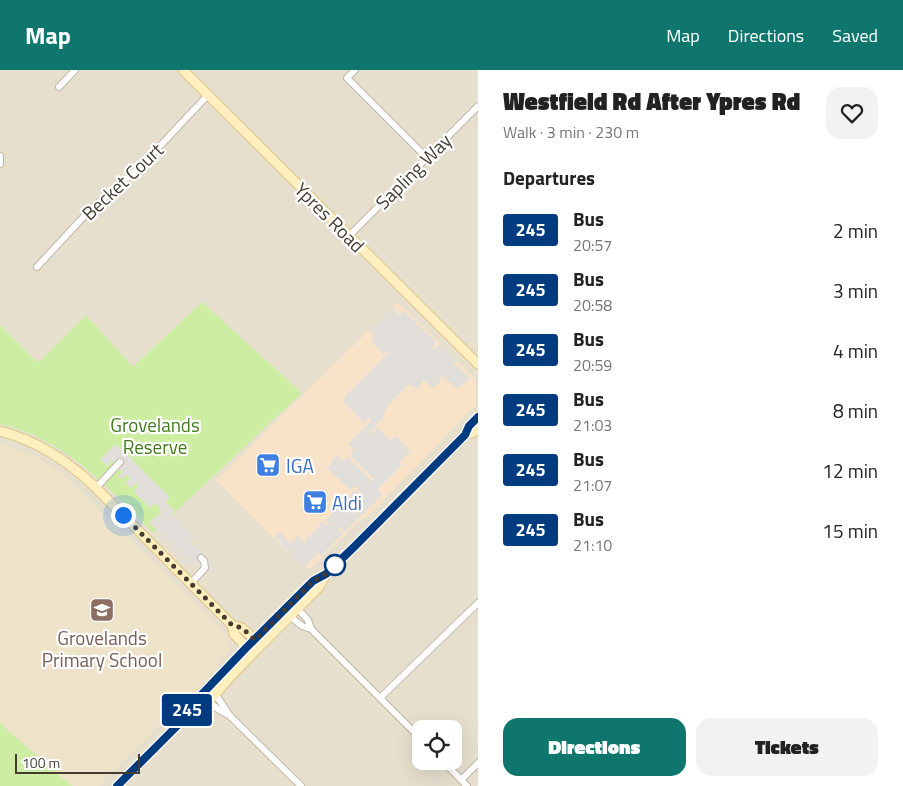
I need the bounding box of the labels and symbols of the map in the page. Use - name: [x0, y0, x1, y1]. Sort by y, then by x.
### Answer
- street label: Sapling Way: [368, 126, 458, 216]
- street label: Becket Court: [75, 135, 170, 227]
- street label: Ypres Road: [288, 175, 372, 259]
- park label: Grovelands Reserve: [110, 410, 200, 461]
- place label: IGA: [286, 451, 314, 480]
- supermarket icon: IGA: [255, 452, 281, 478]
- place label: Aldi: [332, 488, 362, 517]
- supermarket icon: Aldi: [302, 489, 328, 515]
- your location: [111, 503, 136, 528]
- unlabelled marker: [324, 554, 346, 576]
- school or university icon: Grovelands Primary School: [89, 597, 115, 623]
- place label: Grovelands Primary School: [42, 623, 162, 674]
- line badge: 245: [158, 694, 216, 726]
- scale bar: [15, 751, 140, 774]

